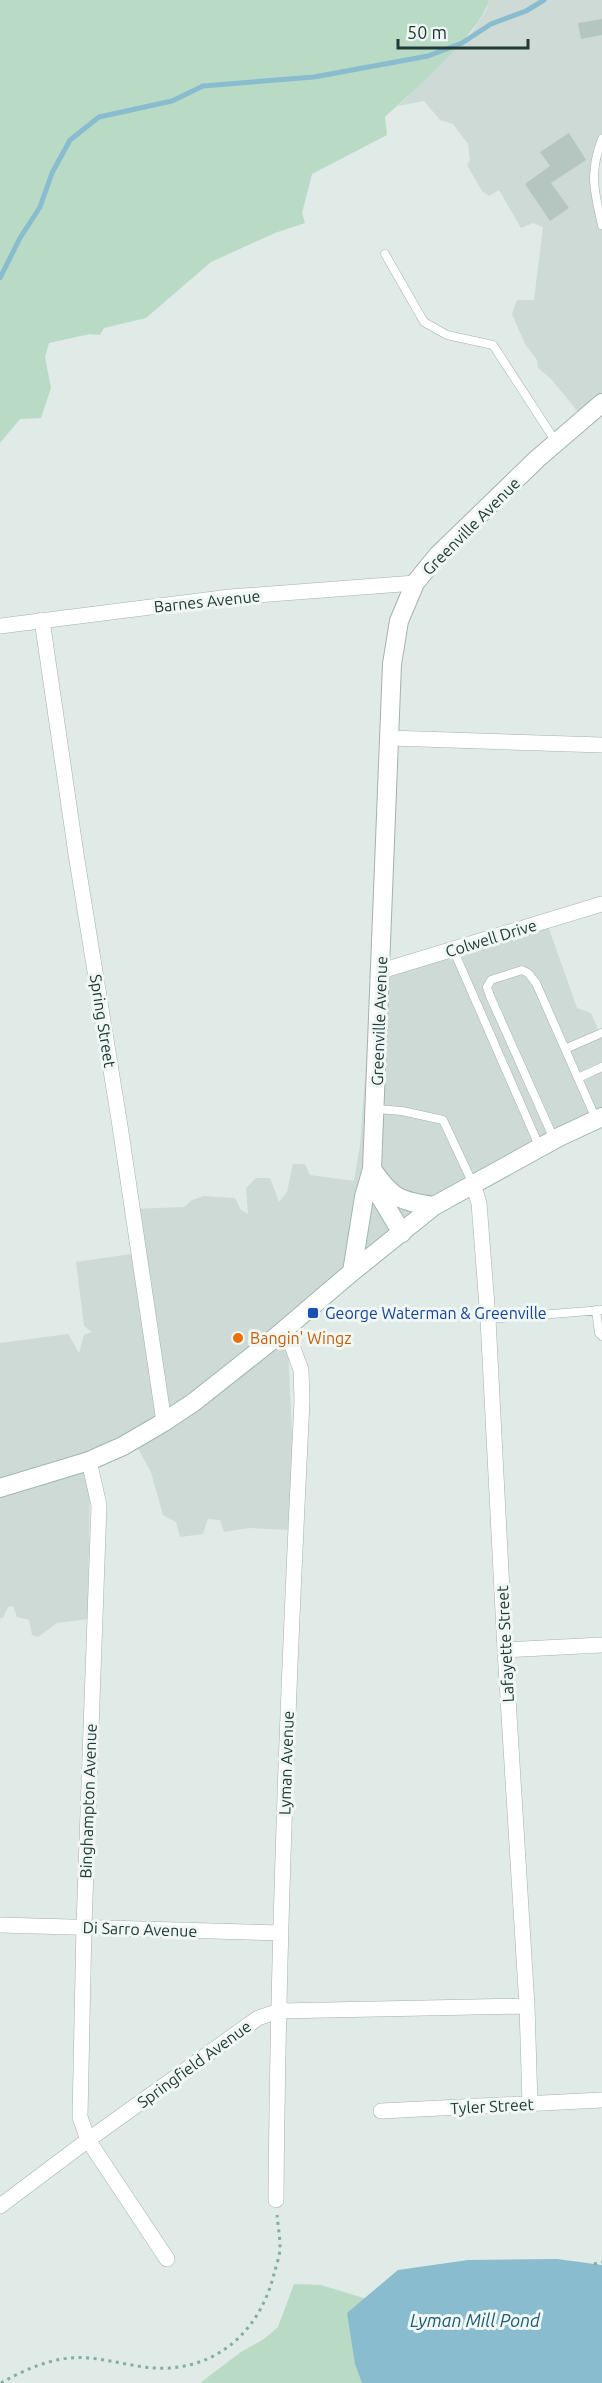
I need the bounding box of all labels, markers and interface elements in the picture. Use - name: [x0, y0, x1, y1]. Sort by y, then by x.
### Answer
- scale bar: [398, 12, 528, 50]
- text: 50 m: [407, 22, 447, 42]
- street label: Greenville Avenue: [419, 474, 523, 578]
- street label: Barnes Avenue: [153, 586, 261, 616]
- street label: Colwell Drive: [443, 916, 539, 960]
- street label: Greenville Avenue: [368, 956, 390, 1086]
- street label: Spring Street: [87, 973, 119, 1070]
- place label: George Waterman & Greenville: [325, 1304, 547, 1322]
- marker: George Waterman & Greenville: [306, 1306, 320, 1320]
- place label: Bangin' Wingz: [250, 1329, 352, 1347]
- marker: Bangin' Wingz: [231, 1331, 245, 1345]
- street label: Lafayette Street: [493, 1584, 517, 1703]
- street label: Lyman Avenue: [275, 1711, 297, 1815]
- street label: Binghampton Avenue: [76, 1723, 100, 1879]
- street label: Di Sarro Avenue: [82, 1918, 198, 1940]
- street label: Springfield Avenue: [134, 2017, 254, 2111]
- street label: Tyler Street: [450, 2095, 535, 2117]
- water label: Lyman Mill Pond: [410, 2310, 541, 2330]

